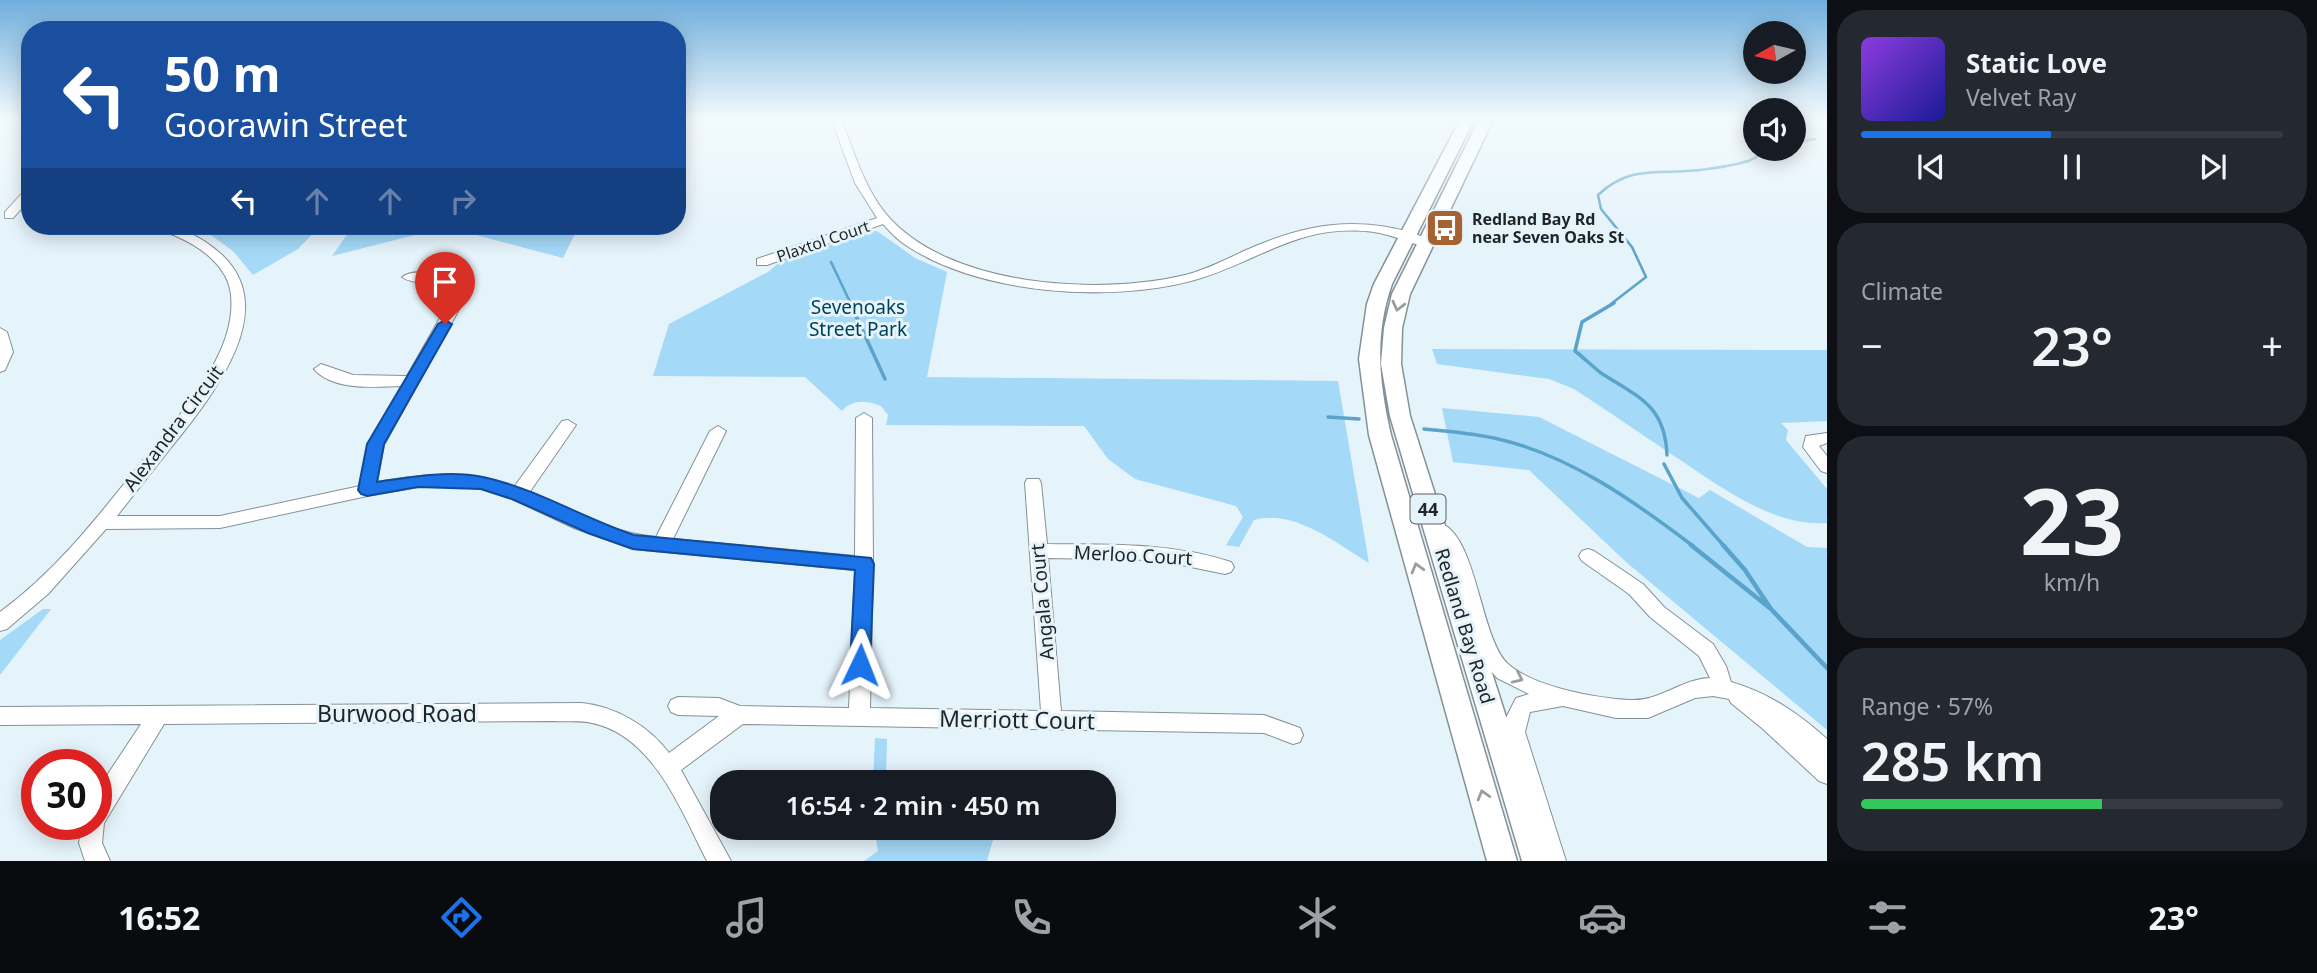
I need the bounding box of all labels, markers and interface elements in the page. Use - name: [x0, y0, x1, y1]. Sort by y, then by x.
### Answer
- north arrow: [1743, 21, 1806, 84]
- map controls: [1743, 21, 1806, 161]
- text: 50 m: [164, 40, 281, 106]
- text: Static Love: [1966, 45, 2107, 81]
- icon: left: [49, 49, 140, 140]
- text: Velvet Ray: [1966, 81, 2076, 113]
- button: sound: [1743, 98, 1806, 161]
- text: Goorawin Street: [164, 103, 407, 146]
- icon: previous: [1912, 148, 1950, 186]
- icon: pause: [2053, 148, 2091, 186]
- icon: next: [2194, 148, 2232, 186]
- icon: left: [225, 182, 263, 220]
- icon: ahead: [298, 182, 336, 220]
- icon: ahead: [371, 182, 409, 220]
- icon: right: [444, 182, 482, 220]
- bus stop icon: Redland Bay Rd near Seven Oaks St: [1424, 207, 1466, 249]
- place label: Redland Bay Rd near Seven Oaks St: [1472, 208, 1624, 248]
- street label: Plaxtol Court: [774, 215, 873, 267]
- pin: [415, 252, 475, 324]
- icon: arrive: [426, 263, 464, 301]
- text: Climate: [1861, 275, 1943, 307]
- park label: Sevenoaks Street Park: [809, 294, 907, 342]
- one-way arrow: [1392, 300, 1406, 312]
- text: 23°: [2031, 310, 2113, 381]
- text: −: [1861, 319, 1883, 371]
- text: +: [2261, 319, 2283, 371]
- street label: Alexandra Circuit: [117, 360, 229, 496]
- text: 23: [2020, 458, 2124, 582]
- road number: 44: [1410, 494, 1446, 524]
- street label: Merloo Court: [1073, 539, 1193, 571]
- street label: Angala Court: [1024, 543, 1060, 661]
- street label: Redland Bay Road: [1429, 545, 1501, 707]
- one-way arrow: [1411, 562, 1426, 574]
- text: km/h: [2044, 566, 2100, 598]
- position arrow: [823, 628, 897, 702]
- one-way arrow: [1511, 670, 1523, 684]
- text: Range · 57%: [1861, 690, 1993, 722]
- street label: Burwood Road: [317, 697, 477, 729]
- street label: Merriott Court: [939, 702, 1095, 736]
- text: 285 km: [1861, 725, 2044, 796]
- speed limit sign: 30: [21, 749, 112, 840]
- text: 16:54 · 2 min · 450 m: [786, 787, 1040, 823]
- one-way arrow: [1477, 790, 1492, 802]
- icon: directions: [437, 893, 486, 942]
- icon: music: [722, 893, 771, 942]
- icon: phone: [1007, 893, 1056, 942]
- icon: climate: [1293, 893, 1342, 942]
- icon: car: [1578, 893, 1627, 942]
- icon: filters: [1863, 893, 1912, 942]
- text: 16:52: [118, 896, 200, 939]
- text: 23°: [2149, 896, 2199, 939]

